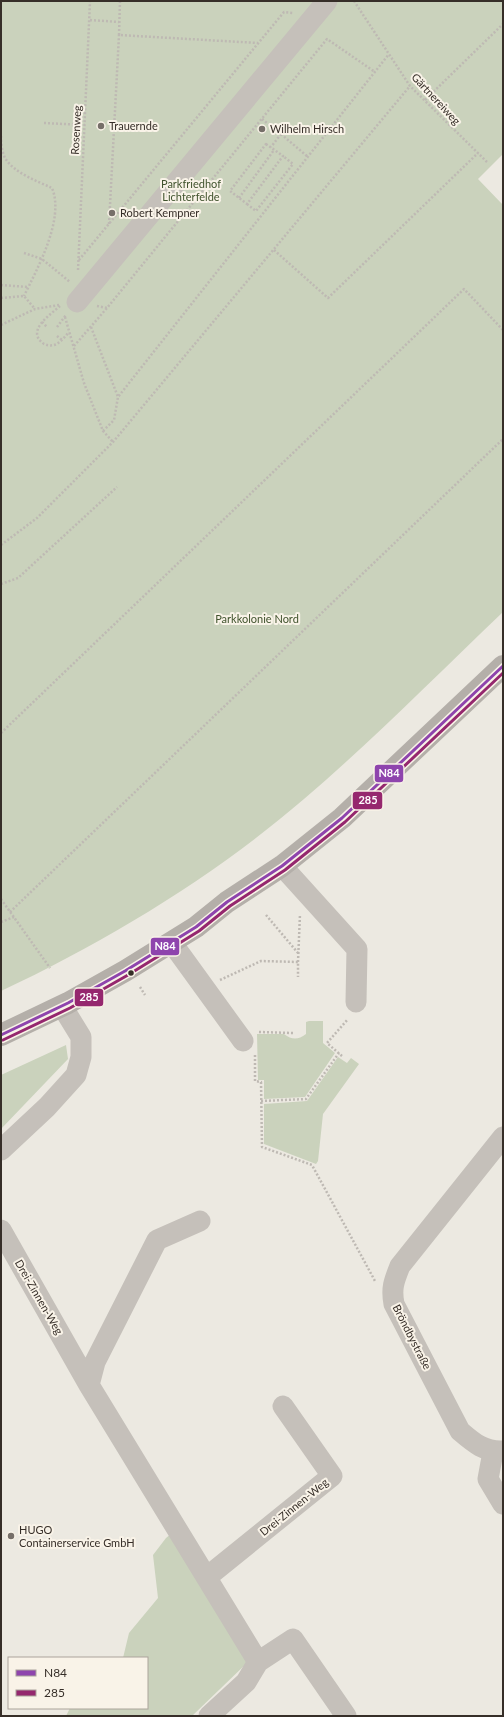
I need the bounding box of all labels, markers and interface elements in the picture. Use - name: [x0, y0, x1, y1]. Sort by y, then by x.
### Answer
- street label: Gärtnereiweg: [409, 70, 464, 127]
- street label: Rosenweg: [68, 105, 83, 155]
- place label: Trauernde: [109, 119, 158, 132]
- marker: Trauernde: [96, 121, 106, 131]
- place label: Wilhelm Hirsch: [270, 122, 344, 135]
- marker: Wilhelm Hirsch: [257, 124, 267, 134]
- park label: Parkfriedhof Lichterfelde: [161, 177, 221, 203]
- place label: Robert Kempner: [120, 206, 199, 219]
- marker: Robert Kempner: [107, 208, 117, 218]
- park label: Parkkolonie Nord: [215, 612, 299, 625]
- line badge: N84: [374, 764, 404, 783]
- text: N84: [378, 766, 400, 779]
- line badge: 285: [352, 791, 383, 810]
- text: 285: [358, 793, 378, 806]
- line badge: N84: [150, 937, 180, 956]
- text: N84: [154, 939, 176, 952]
- unlabelled marker: [126, 968, 136, 978]
- line badge: 285: [74, 988, 104, 1007]
- text: 285: [79, 990, 99, 1003]
- street label: Drei-Zinnen-Weg: [13, 1257, 66, 1337]
- street label: Bröndbystraße: [390, 1302, 434, 1372]
- street label: Drei-Zinnen-Weg: [257, 1475, 331, 1538]
- place label: HUGO Containerservice GmbH: [19, 1523, 135, 1549]
- marker: HUGO Containerservice GmbH: [6, 1531, 16, 1541]
- legend: [8, 1657, 148, 1709]
- text: N84: [44, 1665, 67, 1680]
- text: 285: [44, 1685, 65, 1700]

